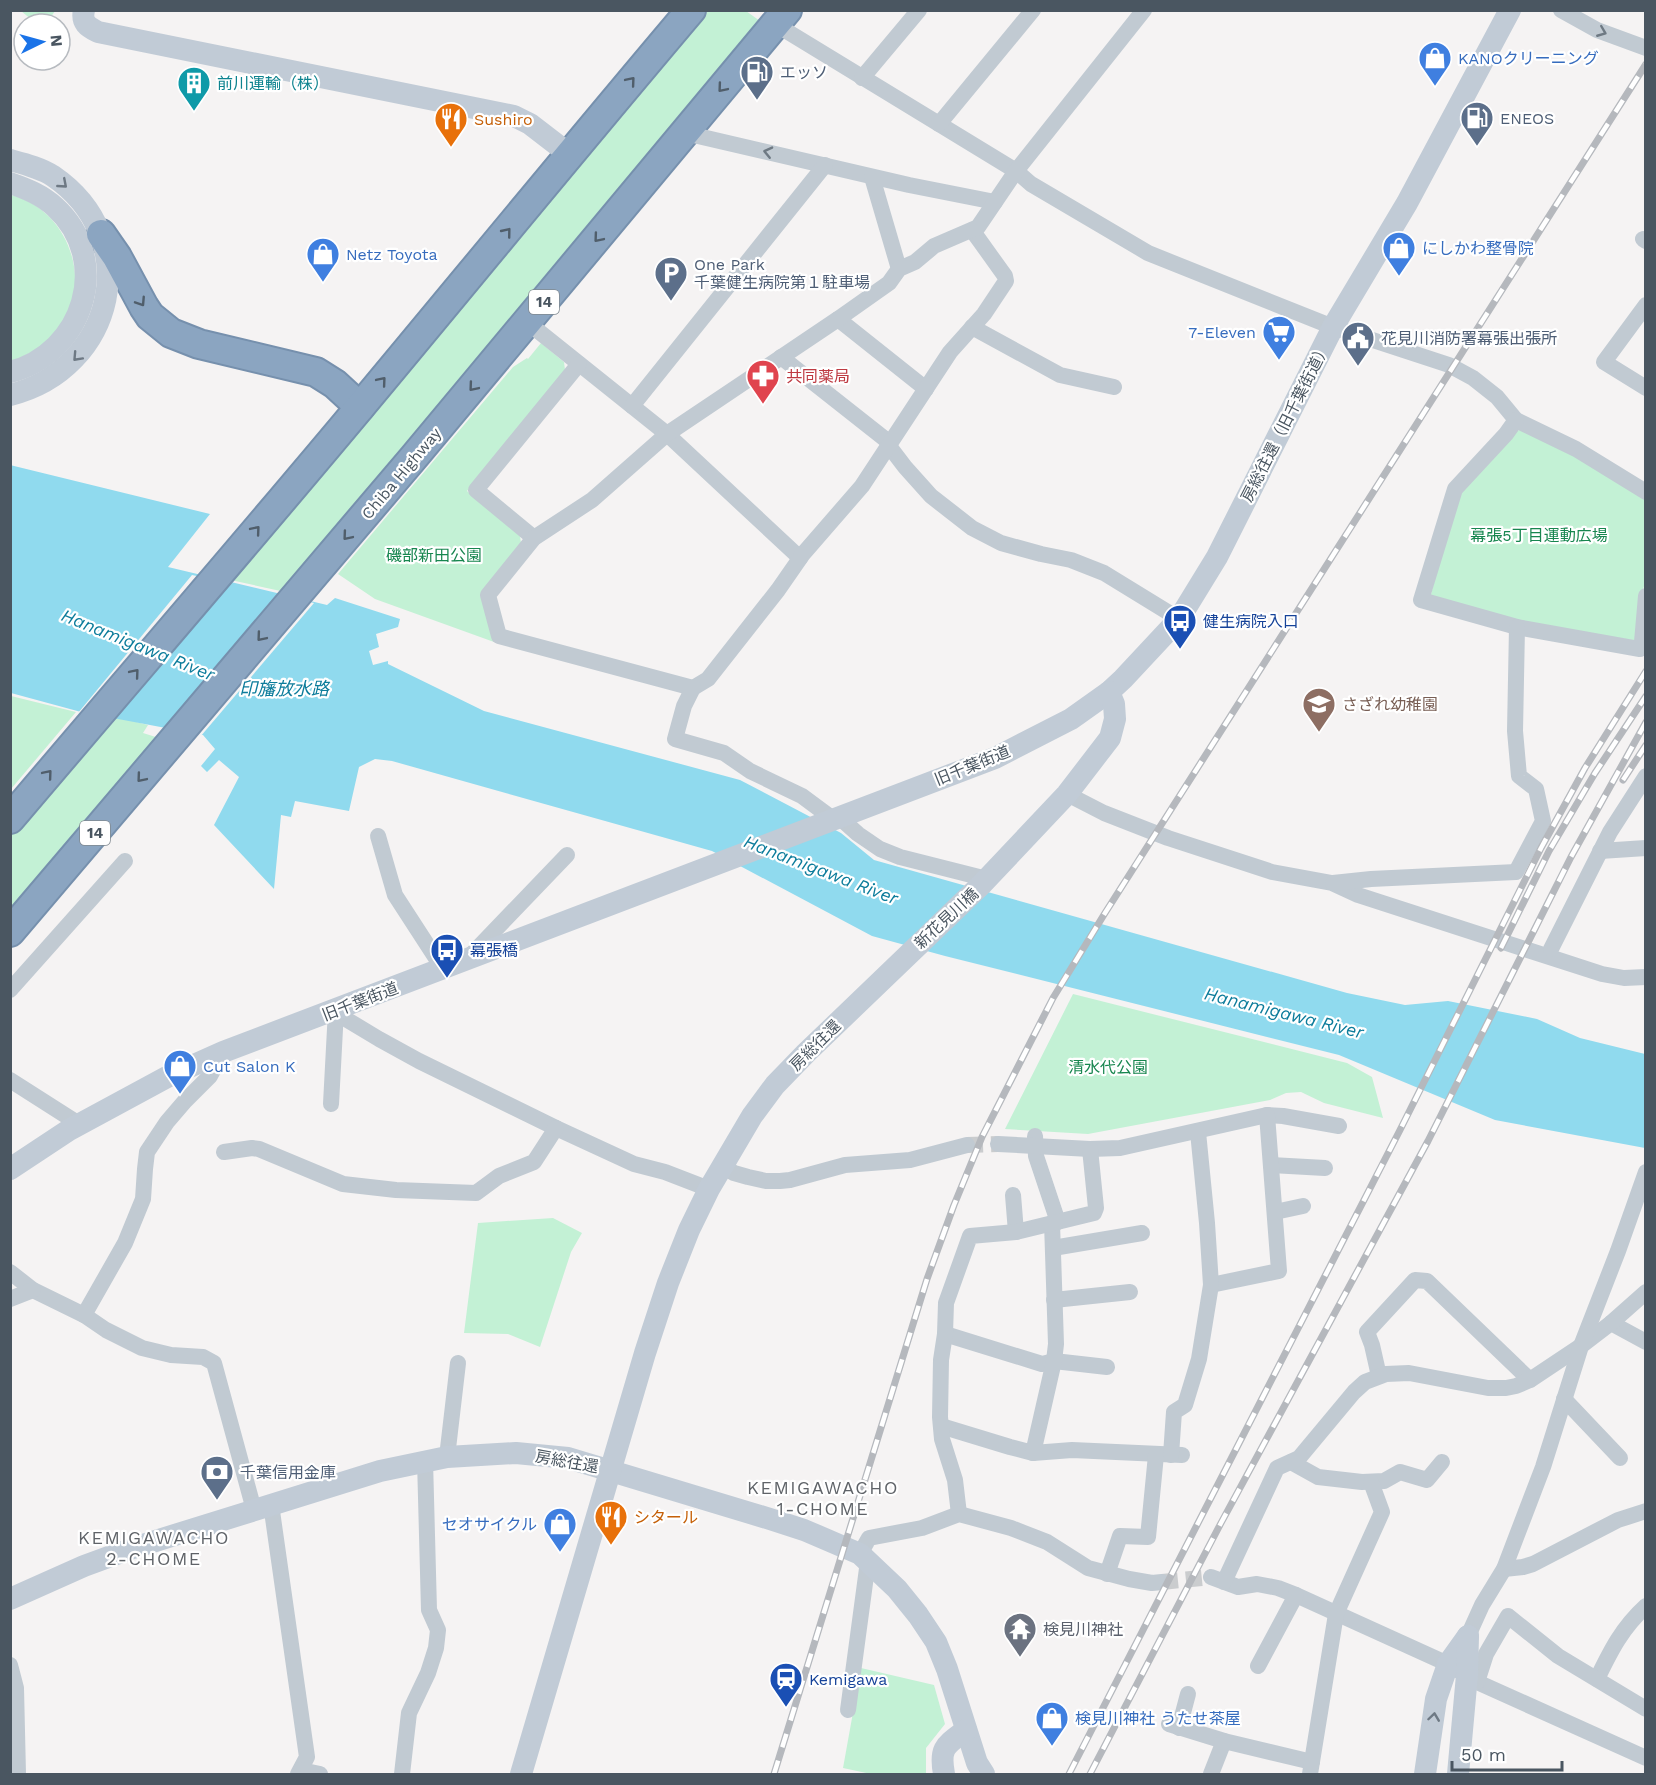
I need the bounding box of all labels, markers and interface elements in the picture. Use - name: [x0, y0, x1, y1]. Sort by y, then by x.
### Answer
- north arrow: [12, 12, 72, 72]
- one-way arrow: [1597, 24, 1607, 37]
- text: N: [46, 34, 66, 47]
- shop icon: KANOクリーニング: [1417, 40, 1453, 87]
- place label: KANOクリーニング: [1458, 49, 1599, 68]
- fuel station icon: エッソ: [739, 54, 775, 101]
- place label: エッソ: [780, 63, 828, 82]
- building icon: 前川運輸（株）: [176, 65, 212, 112]
- place label: 前川運輸（株）: [217, 74, 329, 93]
- one-way arrow: [624, 77, 635, 88]
- one-way arrow: [719, 81, 730, 92]
- fuel station icon: ENEOS: [1459, 100, 1495, 147]
- restaurant icon: Sushiro: [433, 101, 469, 148]
- place label: ENEOS: [1500, 109, 1554, 128]
- place label: Sushiro: [474, 110, 533, 129]
- one-way arrow: [763, 146, 773, 159]
- one-way arrow: [56, 177, 67, 188]
- one-way arrow: [499, 228, 510, 239]
- shop icon: にしかわ整骨院: [1381, 230, 1417, 277]
- one-way arrow: [594, 231, 605, 242]
- shop icon: Netz Toyota: [305, 236, 341, 283]
- place label: にしかわ整骨院: [1422, 239, 1534, 258]
- place label: Netz Toyota: [346, 245, 438, 264]
- parking icon: One Park 千葉健生病院第１駐車場: [653, 255, 689, 302]
- place label: One Park 千葉健生病院第１駐車場: [694, 255, 870, 292]
- road number: 14: [529, 290, 559, 314]
- one-way arrow: [134, 295, 145, 306]
- supermarket icon: 7-Eleven: [1261, 314, 1297, 361]
- public building icon: 花見川消防署幕張出張所: [1340, 320, 1376, 367]
- place label: 7-Eleven: [1188, 323, 1256, 342]
- place label: 花見川消防署幕張出張所: [1381, 329, 1557, 348]
- street label: 房総往還（旧千葉街道）: [1237, 339, 1334, 505]
- one-way arrow: [73, 350, 84, 361]
- pharmacy icon: 共同薬局: [745, 358, 781, 405]
- place label: 共同薬局: [786, 367, 850, 386]
- one-way arrow: [374, 377, 385, 388]
- one-way arrow: [469, 380, 480, 391]
- street label: Chiba Highway: [358, 423, 446, 523]
- one-way arrow: [249, 526, 260, 537]
- park label: 幕張5丁目運動広場: [1470, 526, 1608, 545]
- one-way arrow: [343, 529, 354, 540]
- park label: 磯部新田公園: [386, 546, 482, 565]
- bus stop icon: 健生病院入口: [1162, 603, 1198, 650]
- water label: Hanamigawa River: [59, 604, 219, 685]
- place label: 健生病院入口: [1203, 612, 1299, 631]
- one-way arrow: [257, 630, 268, 641]
- one-way arrow: [128, 669, 139, 680]
- water label: 印旛放水路: [239, 678, 331, 699]
- school or university icon: さざれ幼稚園: [1301, 686, 1337, 733]
- place label: さざれ幼稚園: [1342, 695, 1438, 714]
- street label: 旧千葉街道: [932, 742, 1013, 789]
- one-way arrow: [41, 770, 52, 781]
- one-way arrow: [137, 771, 148, 782]
- road number: 14: [80, 821, 110, 845]
- water label: Hanamigawa River: [741, 830, 902, 909]
- street label: 新花見川橋: [911, 884, 982, 953]
- bus stop icon: 幕張橋: [429, 932, 465, 979]
- place label: 幕張橋: [470, 941, 518, 960]
- street label: 旧千葉街道: [319, 978, 401, 1025]
- water label: Hanamigawa River: [1202, 983, 1367, 1043]
- street label: 房総往還: [786, 1016, 845, 1075]
- shop icon: Cut Salon K: [162, 1048, 198, 1095]
- place label: Cut Salon K: [203, 1057, 296, 1076]
- park label: 清水代公園: [1068, 1058, 1148, 1077]
- street label: 房総往還: [534, 1447, 600, 1476]
- bank icon: 千葉信用金庫: [199, 1454, 235, 1501]
- place label: 千葉信用金庫: [240, 1463, 336, 1482]
- district label: KEMIGAWACHO 1-CHOME: [747, 1477, 899, 1519]
- restaurant icon: シタール: [593, 1499, 629, 1546]
- shop icon: セオサイクル: [542, 1506, 578, 1553]
- place label: シタール: [634, 1508, 698, 1527]
- place label: セオサイクル: [442, 1515, 537, 1534]
- district label: KEMIGAWACHO 2-CHOME: [78, 1527, 230, 1569]
- temple icon: 検見川神社: [1002, 1611, 1038, 1658]
- place label: 検見川神社: [1043, 1620, 1123, 1639]
- station icon: Kemigawa: [768, 1661, 804, 1708]
- place label: Kemigawa: [809, 1670, 887, 1689]
- shop icon: 検見川神社 うたせ茶屋: [1034, 1700, 1070, 1747]
- place label: 検見川神社 うたせ茶屋: [1075, 1709, 1240, 1728]
- one-way arrow: [1427, 1712, 1439, 1721]
- scale bar: [1452, 1734, 1562, 1772]
- text: 50 m: [1461, 1744, 1506, 1765]

